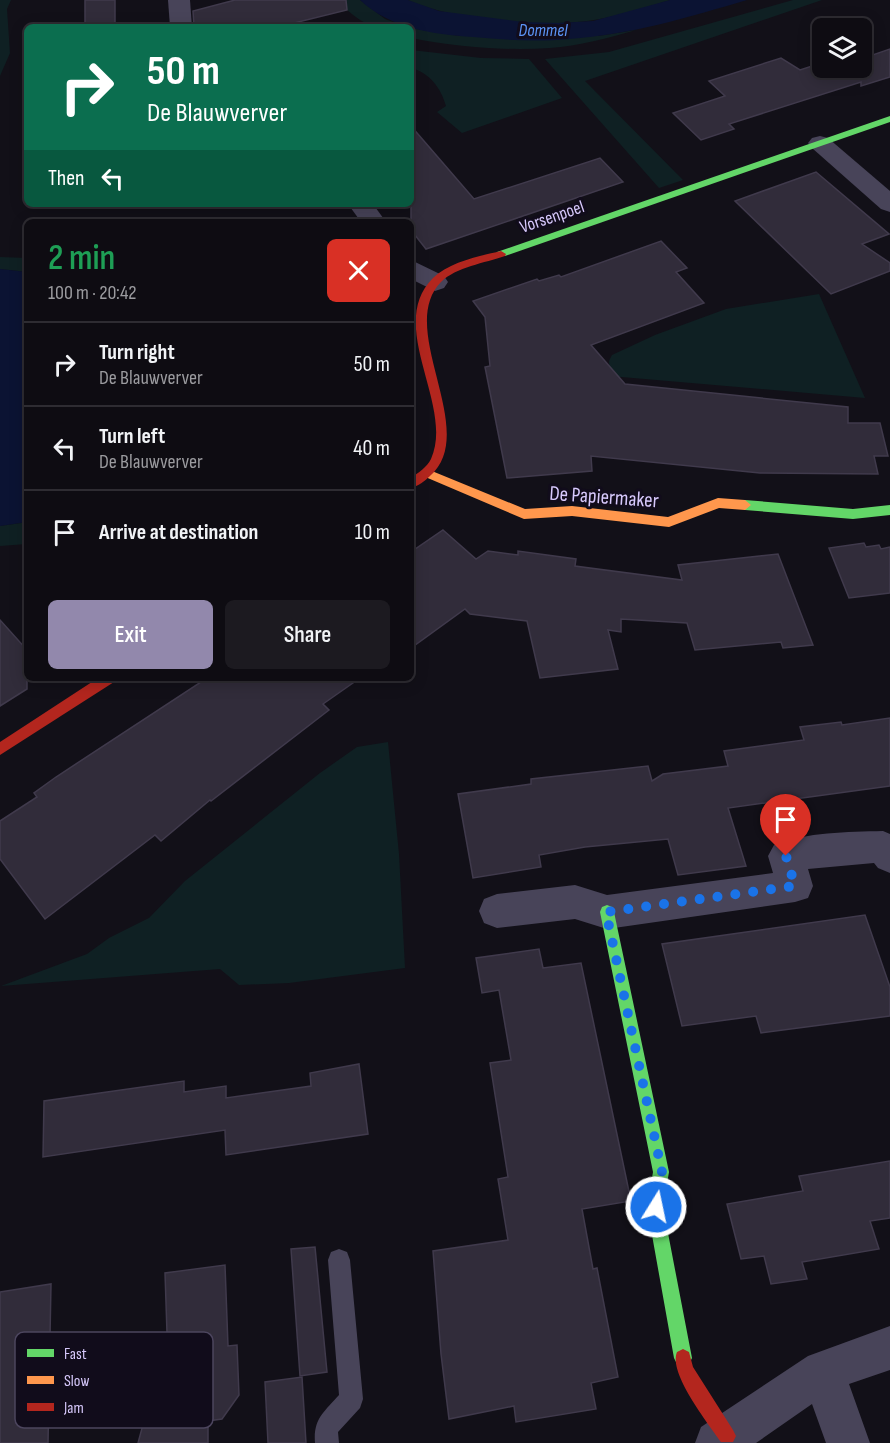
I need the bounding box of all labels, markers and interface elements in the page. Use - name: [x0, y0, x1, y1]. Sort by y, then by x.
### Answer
- map controls: [812, 18, 872, 78]
- button: layers: [812, 18, 872, 78]
- water label: Dommel: [519, 20, 568, 41]
- text: 50 m: [147, 46, 220, 97]
- icon: right: [48, 48, 126, 126]
- text: De Blauwverver: [147, 97, 287, 129]
- icon: left: [96, 162, 129, 195]
- text: Then: [48, 165, 84, 192]
- street label: Vorsenpoel: [517, 196, 587, 238]
- text: 2 min: [48, 237, 115, 280]
- button: close: [327, 239, 390, 302]
- text: 100 m · 20:42: [48, 281, 137, 305]
- text: Turn right: [99, 339, 175, 366]
- icon: right: [48, 348, 81, 381]
- text: 50 m: [354, 351, 390, 378]
- text: De Blauwverver: [99, 366, 203, 390]
- text: Turn left: [99, 423, 165, 450]
- icon: left: [48, 432, 81, 465]
- text: 40 m: [353, 435, 390, 462]
- text: De Blauwverver: [99, 450, 203, 474]
- street label: De Papiermaker: [548, 481, 660, 513]
- icon: arrive: [48, 516, 81, 549]
- text: Arrive at destination: [99, 519, 258, 546]
- text: 10 m: [355, 519, 390, 546]
- button: Exit: [48, 600, 213, 669]
- button: Share: [225, 600, 390, 669]
- pin: [760, 794, 811, 856]
- icon: arrive: [769, 803, 802, 836]
- position arrow: [624, 1175, 688, 1239]
- legend: [15, 1332, 213, 1428]
- text: Fast: [64, 1345, 87, 1364]
- text: Slow: [64, 1372, 89, 1391]
- text: Jam: [63, 1399, 84, 1418]

